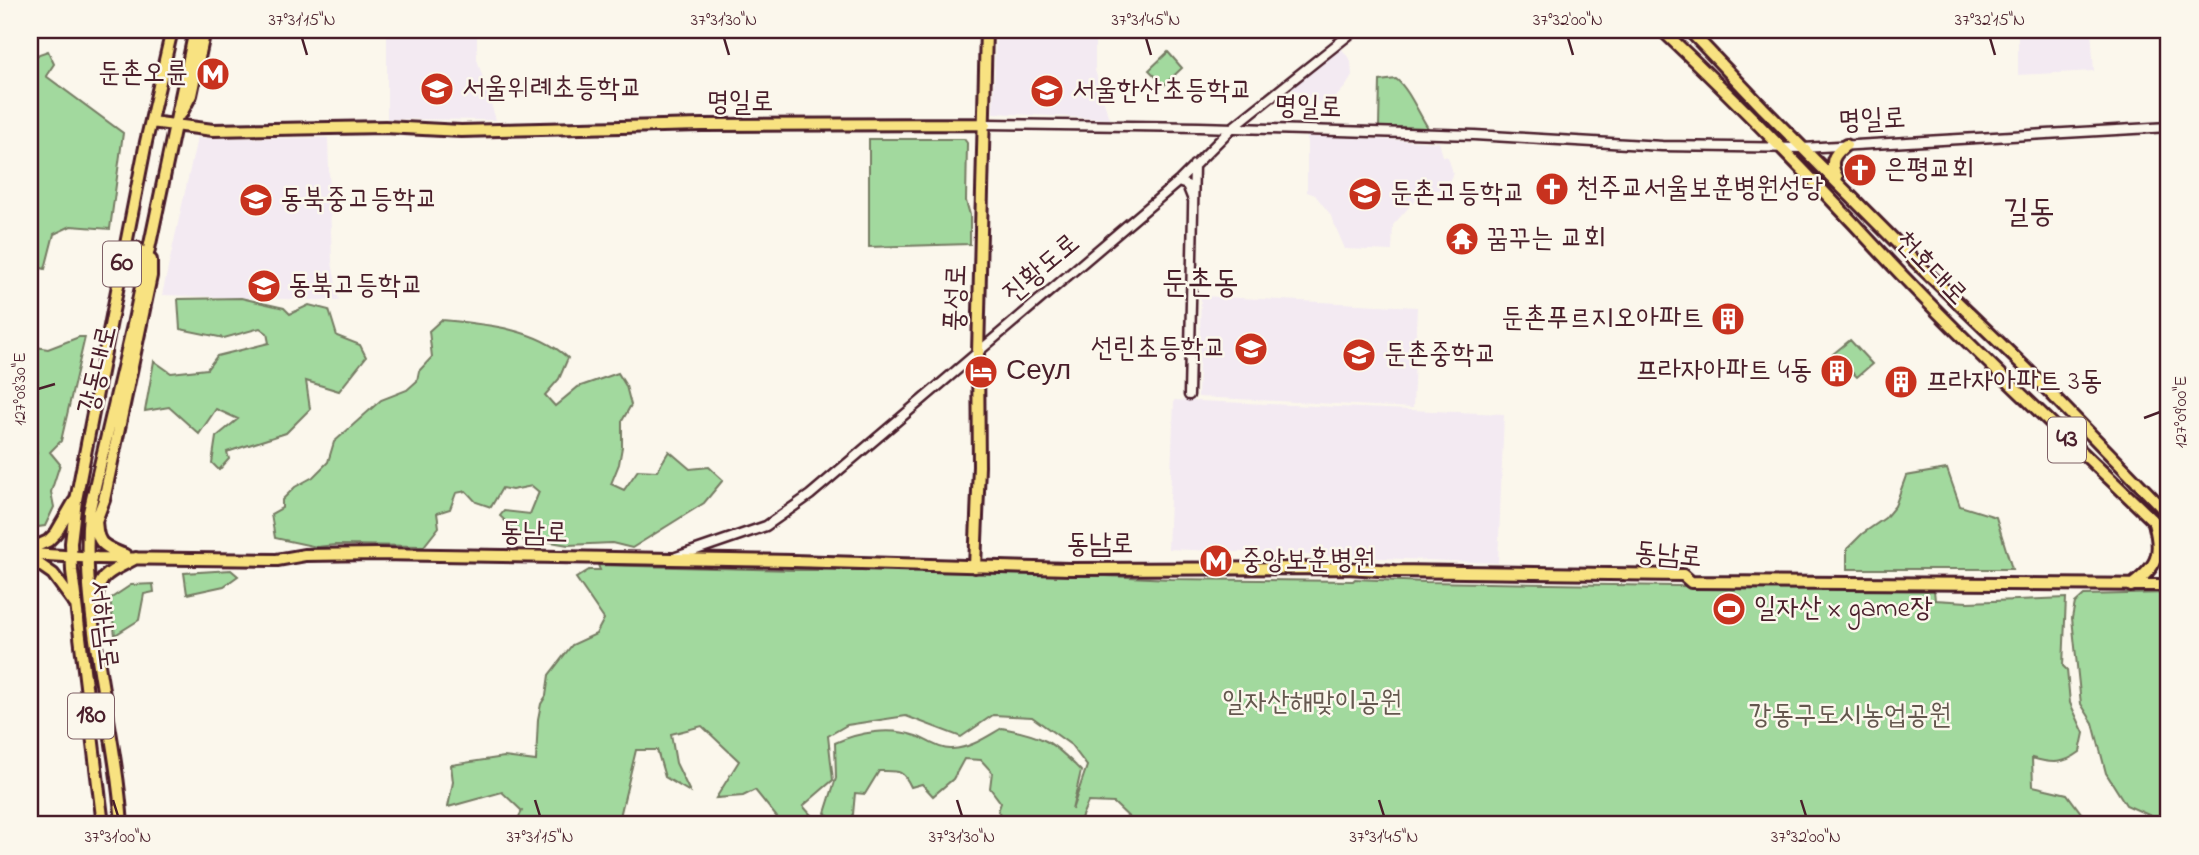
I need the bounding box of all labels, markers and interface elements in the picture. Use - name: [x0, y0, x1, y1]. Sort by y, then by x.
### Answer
- text: 37°31'15"N: [268, 8, 336, 34]
- text: 37°31'30"N: [691, 8, 757, 34]
- text: 37°31'45"N: [1112, 8, 1180, 34]
- text: 37°32'00"N: [1533, 8, 1603, 34]
- text: 37°32'15"N: [1955, 8, 2025, 34]
- place label: 둔촌오륜: [98, 54, 188, 95]
- metro station icon: 둔촌오륜: [194, 55, 232, 93]
- place label: 서울위례초등학교: [462, 69, 642, 110]
- school or university icon: 서울위례초등학교: [418, 70, 456, 108]
- place label: 서울한산초등학교: [1072, 71, 1252, 112]
- school or university icon: 서울한산초등학교: [1028, 72, 1066, 110]
- street label: 명일로: [706, 83, 774, 124]
- street label: 명일로: [1274, 86, 1342, 130]
- street label: 명일로: [1837, 99, 1907, 143]
- place label: 은평교회: [1884, 150, 1974, 191]
- church icon: 은평교회: [1841, 151, 1879, 189]
- place label: 천주교서울보훈병원성당: [1576, 169, 1824, 210]
- church icon: 천주교서울보훈병원성당: [1533, 170, 1571, 208]
- place label: 둔촌고등학교: [1390, 174, 1525, 215]
- school or university icon: 둔촌고등학교: [1346, 175, 1384, 213]
- place label: 동북중고등학교: [280, 180, 438, 221]
- school or university icon: 동북중고등학교: [237, 181, 275, 219]
- district label: 길동: [2003, 190, 2055, 237]
- place label: 꿈꾸는 교회: [1486, 219, 1606, 260]
- temple icon: 꿈꾸는 교회: [1443, 220, 1481, 258]
- street label: 천호대로: [1884, 222, 1976, 316]
- street label: 진황도로: [994, 224, 1090, 314]
- road number: 60: [103, 242, 141, 286]
- district label: 둔촌동: [1161, 261, 1239, 308]
- street label: 풍성로: [935, 264, 979, 332]
- place label: 동북고등학교: [288, 266, 423, 307]
- school or university icon: 동북고등학교: [245, 267, 283, 305]
- place label: 둔촌푸르지오아파트: [1501, 299, 1704, 340]
- building icon: 둔촌푸르지오아파트: [1709, 300, 1747, 338]
- street label: 강동대로: [69, 321, 129, 419]
- place label: 선린초등학교: [1091, 329, 1226, 370]
- school or university icon: 선린초등학교: [1232, 330, 1270, 368]
- place label: 둔촌중학교: [1384, 335, 1497, 376]
- school or university icon: 둔촌중학교: [1340, 336, 1378, 374]
- place label: 프라자아파트 4동: [1636, 351, 1812, 392]
- text: 127°08'30"E: [8, 352, 34, 426]
- place label: Сеул: [1006, 352, 1071, 393]
- building icon: 프라자아파트 4동: [1818, 352, 1856, 390]
- hotel icon: Сеул: [962, 353, 1000, 391]
- place label: 프라자아파트 3동: [1926, 362, 2102, 403]
- building icon: 프라자아파트 3동: [1882, 363, 1920, 401]
- text: 127°09'00"E: [2169, 376, 2195, 448]
- road number: 43: [2048, 418, 2086, 462]
- street label: 동남로: [500, 513, 568, 555]
- street label: 동남로: [1066, 525, 1134, 566]
- street label: 동남로: [1633, 533, 1703, 579]
- place label: 중앙보훈병원: [1240, 541, 1375, 582]
- metro station icon: 중앙보훈병원: [1197, 542, 1235, 580]
- street label: 서하남로: [76, 578, 128, 672]
- place label: 일자산 x game장: [1754, 589, 1933, 630]
- sports icon: 일자산 x game장: [1710, 590, 1748, 628]
- park label: 일자산해맞이공원: [1222, 683, 1402, 724]
- road number: 180: [68, 694, 114, 738]
- park label: 강동구도시농업공원: [1749, 696, 1951, 737]
- text: 37°31'00"N: [85, 825, 151, 851]
- text: 37°31'15"N: [506, 825, 574, 851]
- text: 37°31'30"N: [929, 825, 995, 851]
- text: 37°31'45"N: [1350, 825, 1418, 851]
- text: 37°32'00"N: [1771, 825, 1841, 851]

